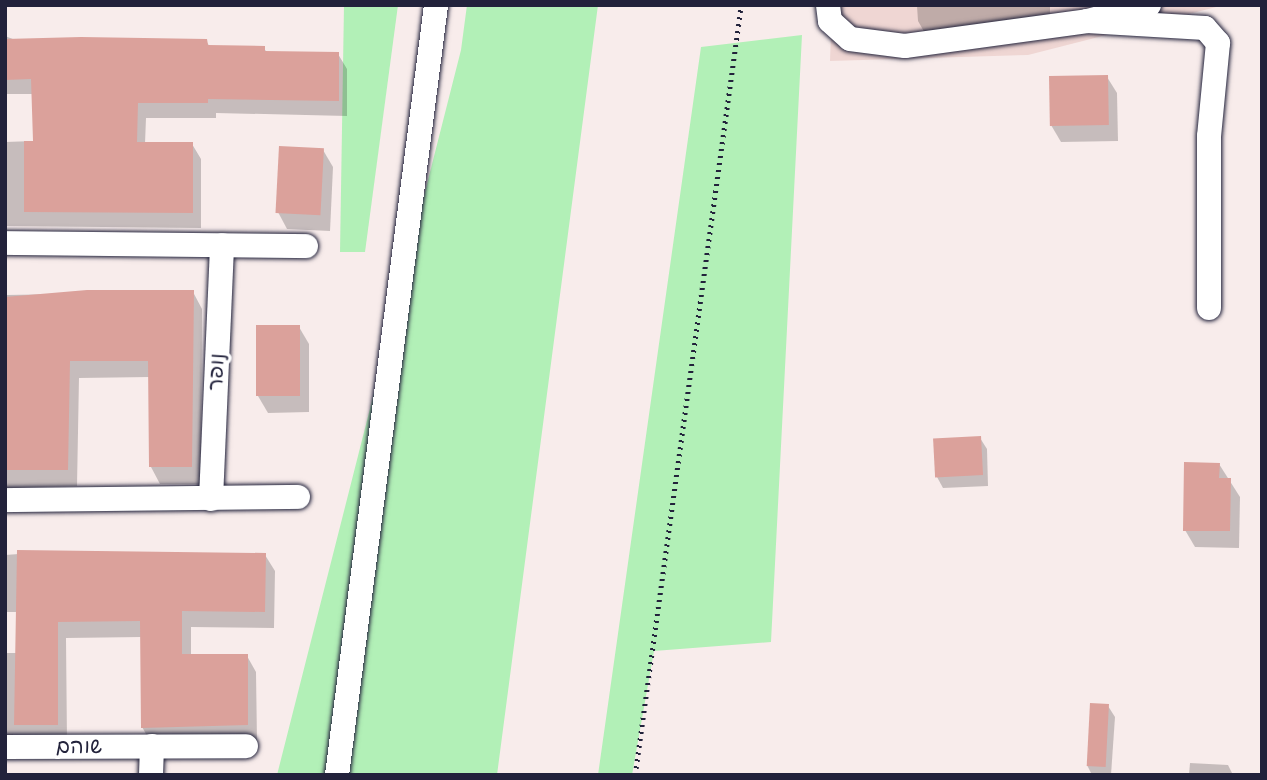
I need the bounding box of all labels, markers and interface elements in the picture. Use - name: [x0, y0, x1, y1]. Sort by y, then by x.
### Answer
- street label: נופר: [202, 353, 230, 391]
- street label: שוהם: [56, 733, 102, 759]

